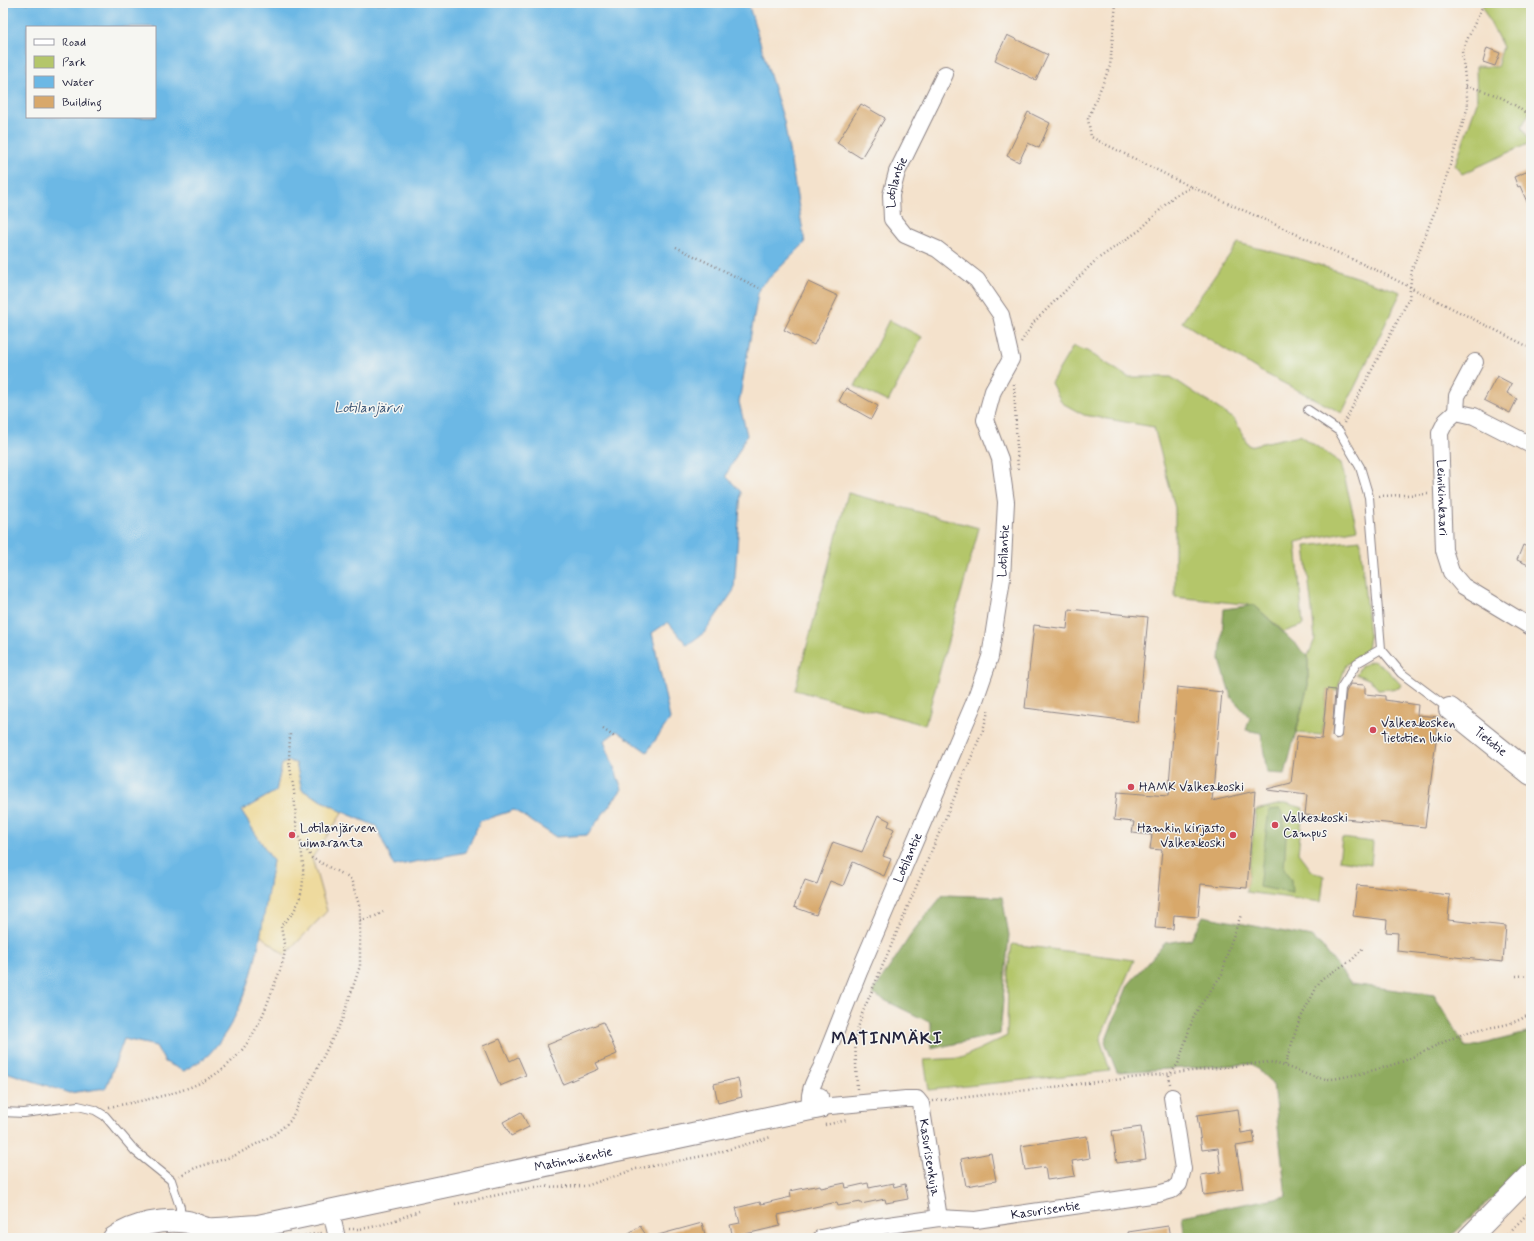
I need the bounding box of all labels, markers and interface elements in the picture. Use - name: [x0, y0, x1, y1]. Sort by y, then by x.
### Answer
- legend: [26, 26, 156, 118]
- text: Road: [62, 35, 86, 51]
- text: Park: [62, 55, 86, 71]
- text: Water: [62, 75, 94, 91]
- text: Building: [62, 95, 102, 112]
- street label: Lotilantie: [882, 154, 912, 208]
- water label: Lotilanjärvi: [334, 399, 404, 417]
- street label: Leinikinkaari: [1432, 459, 1452, 536]
- street label: Lotilantie: [994, 524, 1013, 578]
- place label: Valkeakosken Tietotien lukio: [1381, 715, 1455, 747]
- street label: Tietotie: [1470, 723, 1511, 760]
- marker: Valkeakosken Tietotien lukio: [1368, 725, 1378, 735]
- place label: HAMK Valkeakoski: [1139, 779, 1244, 796]
- marker: HAMK Valkeakoski: [1126, 782, 1136, 792]
- place label: Valkeakoski Campus: [1283, 810, 1348, 842]
- place label: Lotilanjärven uimaranta: [300, 820, 377, 852]
- place label: Hamkin kirjasto Valkeakoski: [1137, 820, 1225, 852]
- marker: Valkeakoski Campus: [1270, 820, 1280, 830]
- marker: Lotilanjärven uimaranta: [287, 830, 297, 840]
- street label: Lotilantie: [890, 830, 926, 885]
- marker: Hamkin kirjasto Valkeakoski: [1228, 830, 1238, 840]
- district label: MATINMÄKI: [831, 1028, 943, 1050]
- street label: Kasurisenkuja: [915, 1118, 944, 1198]
- street label: Matinmäentie: [533, 1143, 614, 1176]
- street label: Kasurisentie: [1010, 1197, 1081, 1223]

